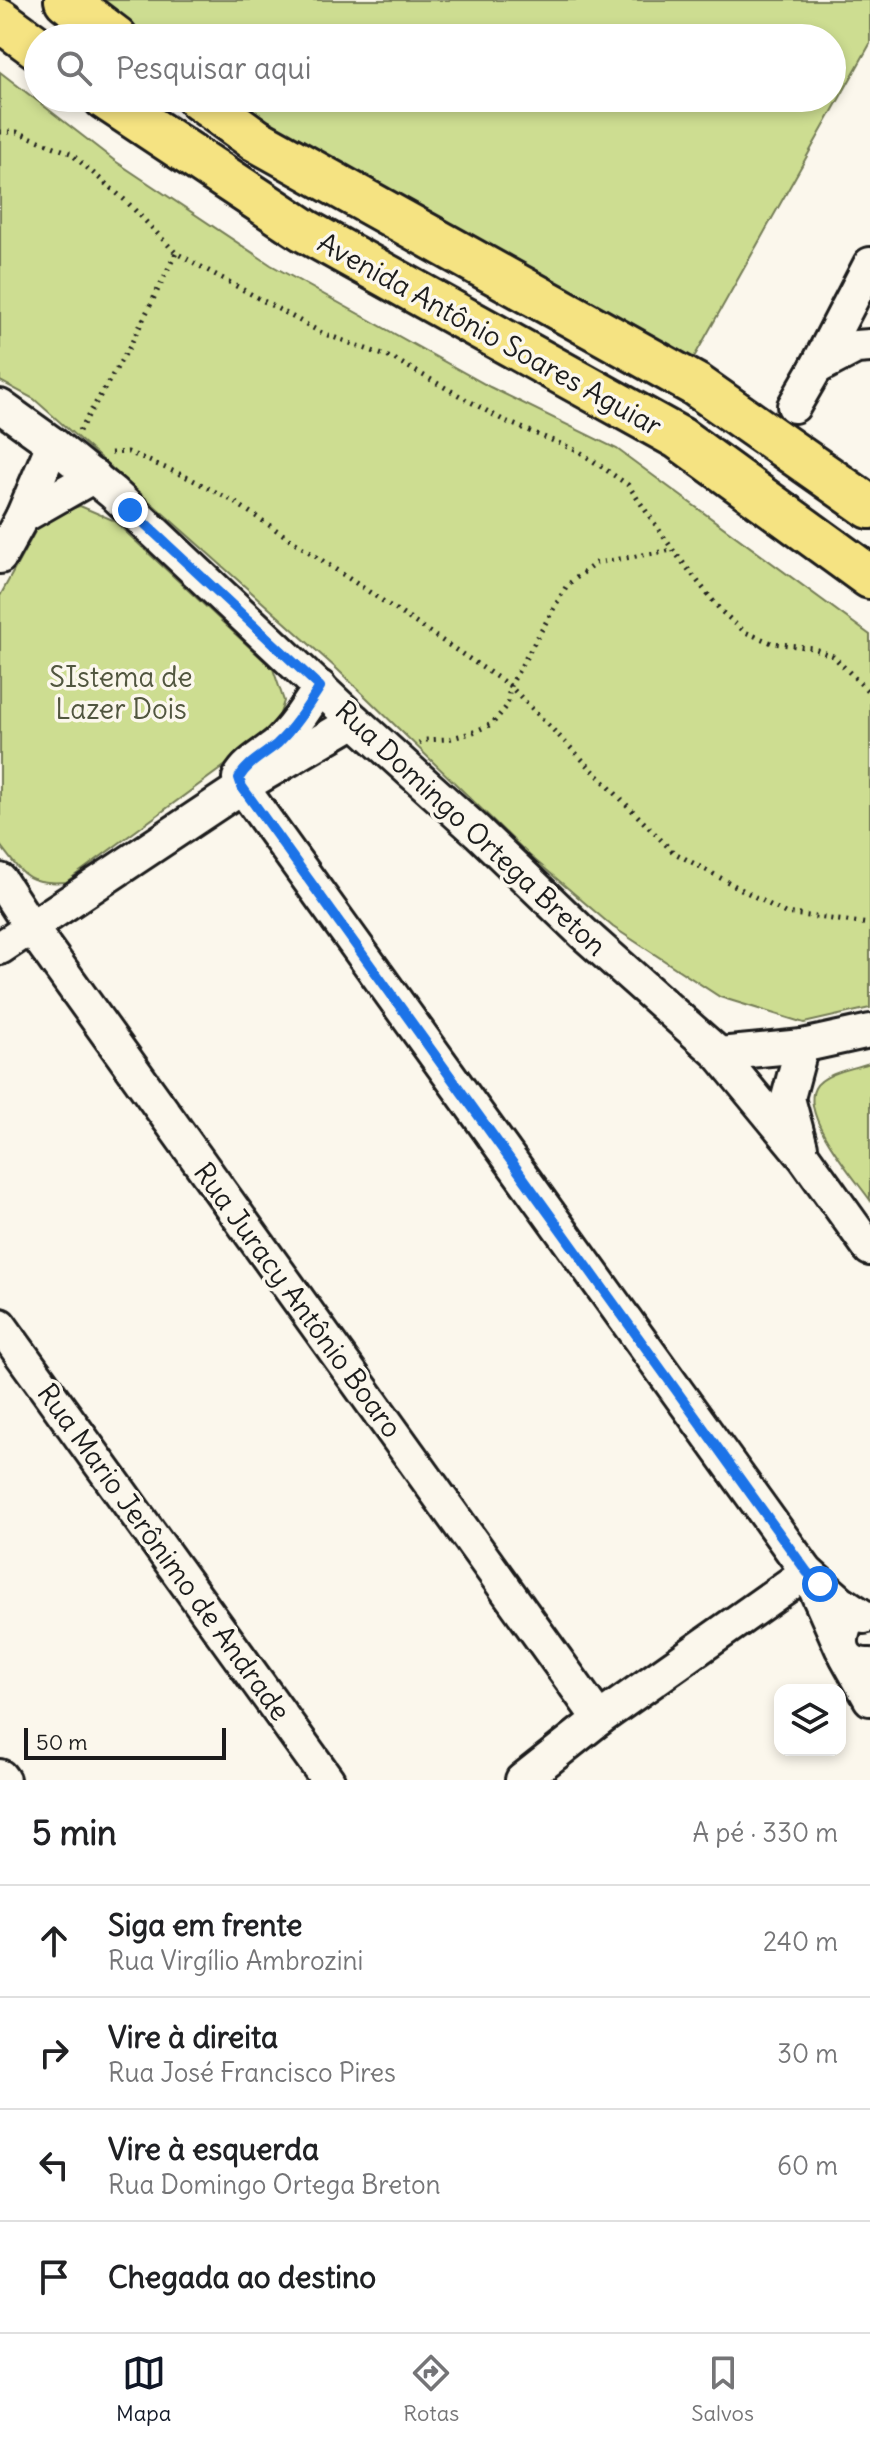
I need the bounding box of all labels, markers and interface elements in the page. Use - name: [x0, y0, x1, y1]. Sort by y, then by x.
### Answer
- search box: [24, 24, 846, 112]
- icon: search: [52, 46, 96, 90]
- text: Pesquisar aqui: [116, 49, 312, 87]
- street label: Avenida Antônio Soares Aguiar: [312, 224, 668, 444]
- route end: [112, 492, 148, 528]
- park label: SIstema de Lazer Dois: [49, 659, 193, 727]
- street label: Rua Domingo Ortega Breton: [328, 693, 614, 963]
- street label: Rua Juracy Antônio Boaro: [186, 1155, 410, 1445]
- street label: Rua Mario Jerônimo de Andrade: [30, 1376, 298, 1728]
- route start: [802, 1566, 838, 1602]
- map controls: [774, 1684, 846, 1756]
- button: layers: [774, 1684, 846, 1756]
- scale bar: [24, 1724, 226, 1760]
- text: 50 m: [36, 1728, 88, 1756]
- text: 5 min: [32, 1811, 117, 1854]
- text: A pé · 330 m: [693, 1816, 838, 1849]
- text: Siga em frente: [108, 1906, 302, 1944]
- icon: ahead: [32, 1919, 76, 1963]
- text: 240 m: [763, 1925, 838, 1958]
- text: Rua Virgílio Ambrozini: [108, 1944, 363, 1977]
- text: Vire à direita: [108, 2018, 278, 2056]
- icon: right: [32, 2031, 76, 2075]
- text: 30 m: [777, 2037, 838, 2070]
- text: Rua José Francisco Pires: [108, 2056, 396, 2089]
- text: Vire à esquerda: [108, 2130, 319, 2168]
- icon: left: [32, 2143, 76, 2187]
- text: 60 m: [777, 2149, 838, 2182]
- text: Rua Domingo Ortega Breton: [108, 2168, 441, 2201]
- icon: arrive: [32, 2255, 76, 2299]
- text: Chegada ao destino: [108, 2258, 376, 2296]
- tab: Mapa: [116, 2351, 171, 2427]
- tab: Rotas: [403, 2351, 459, 2427]
- tab: Salvos: [691, 2351, 754, 2427]

